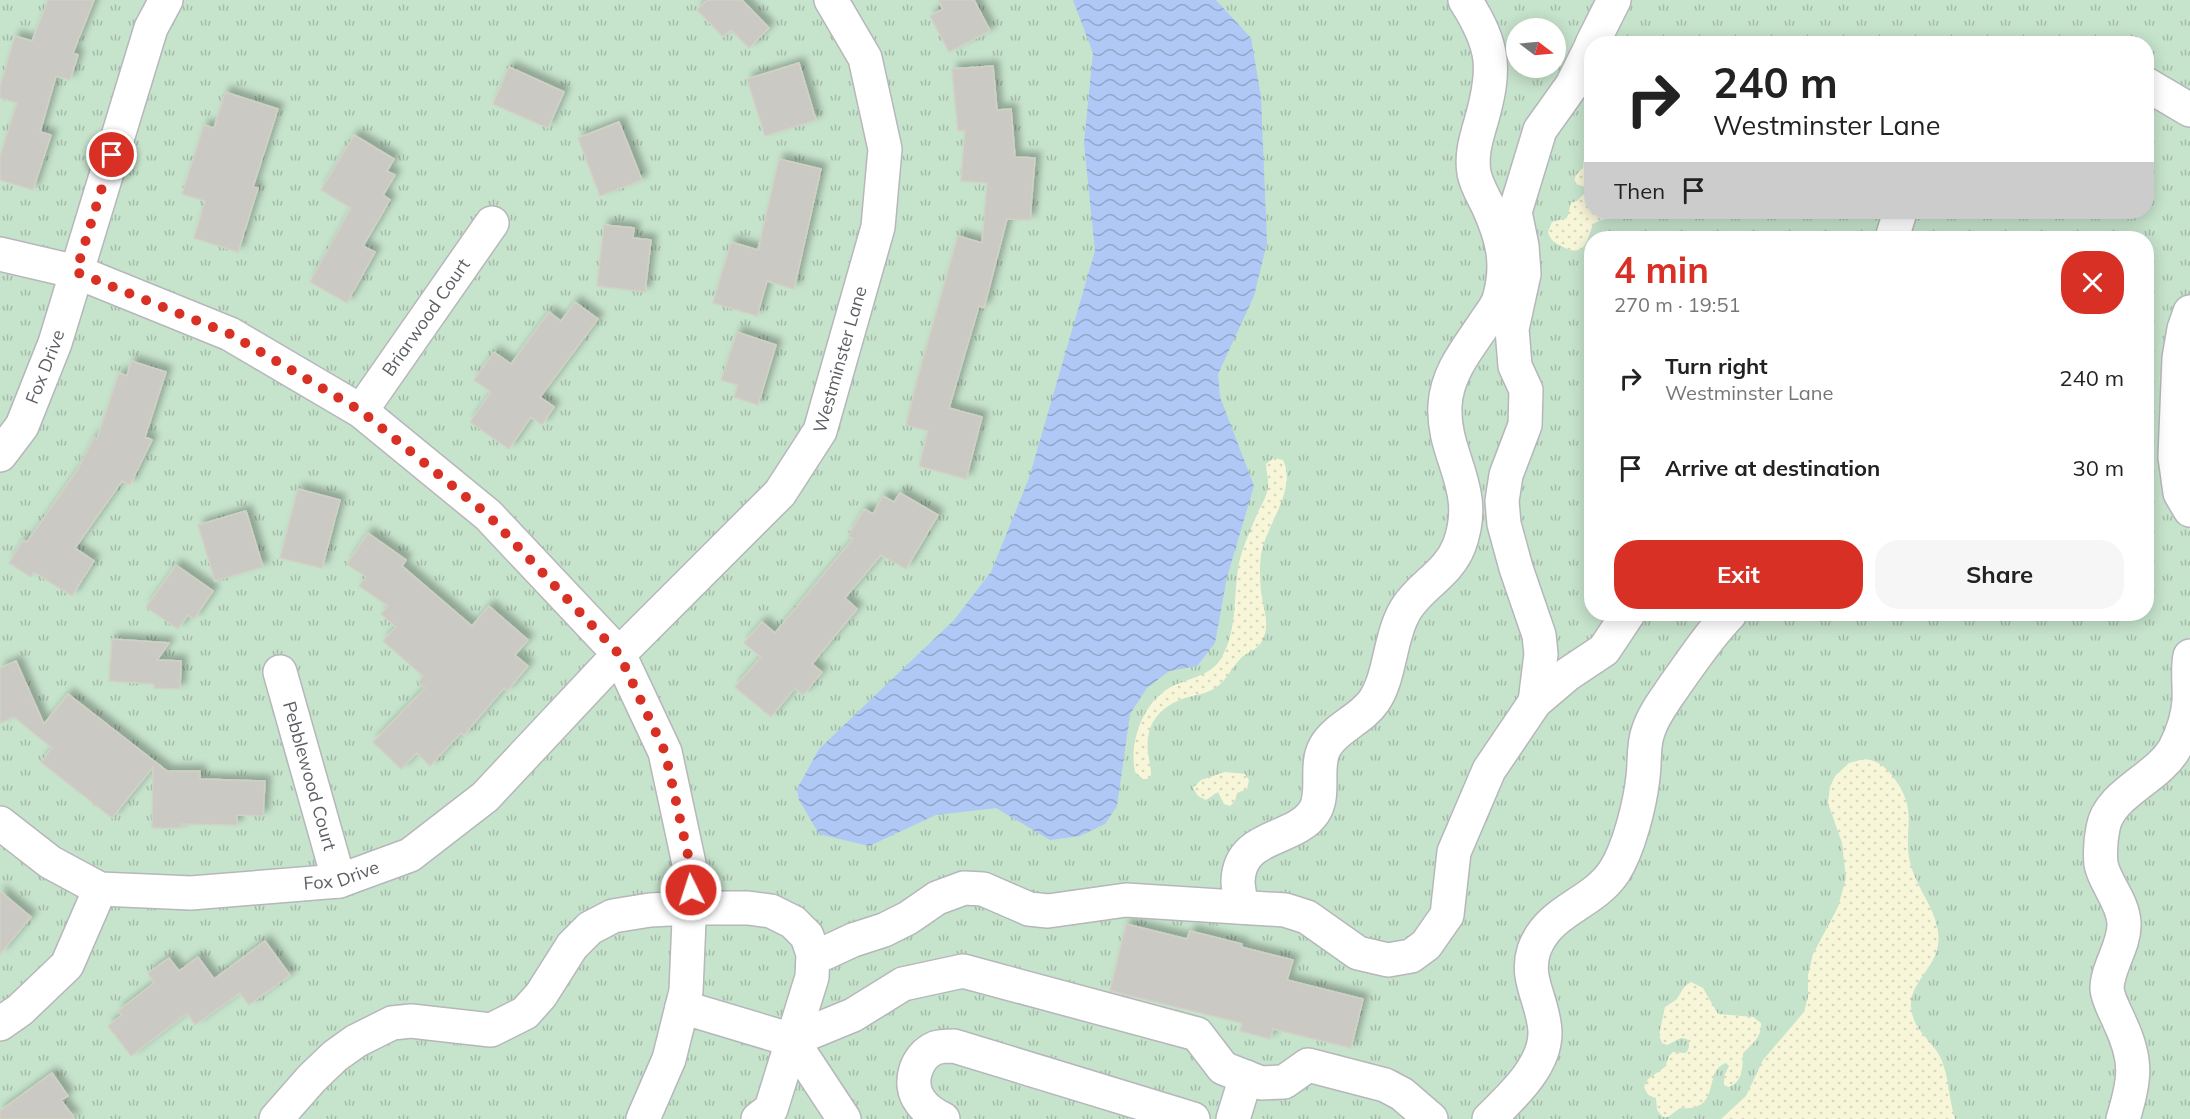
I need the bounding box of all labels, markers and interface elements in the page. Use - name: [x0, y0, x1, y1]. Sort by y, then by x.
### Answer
- north arrow: [1506, 18, 1566, 78]
- map controls: [1506, 18, 1566, 78]
- text: 240 m: [1713, 56, 1838, 109]
- icon: right: [1614, 60, 1692, 138]
- text: Westminster Lane: [1713, 108, 1940, 142]
- pin: [86, 129, 137, 180]
- icon: arrive: [95, 138, 128, 171]
- icon: arrive: [1677, 174, 1710, 207]
- text: Then: [1614, 177, 1665, 205]
- text: 4 min: [1614, 247, 1709, 292]
- button: close: [2061, 251, 2124, 314]
- street label: Briarwood Court: [377, 254, 475, 380]
- street label: Westminster Lane: [808, 283, 872, 435]
- text: 270 m · 19:51: [1614, 292, 1740, 317]
- street label: Fox Drive: [20, 327, 69, 407]
- text: Turn right: [1665, 352, 1768, 380]
- icon: right: [1614, 362, 1647, 395]
- text: 240 m: [2059, 364, 2124, 392]
- text: Westminster Lane: [1665, 380, 1833, 405]
- icon: arrive: [1614, 452, 1647, 485]
- text: Arrive at destination: [1665, 454, 1880, 482]
- text: 30 m: [2073, 454, 2124, 482]
- button: Exit: [1614, 540, 1863, 609]
- button: Share: [1875, 540, 2124, 609]
- street label: Pebblewood Court: [278, 699, 342, 853]
- street label: Fox Drive: [302, 855, 382, 895]
- position arrow: [659, 858, 723, 922]

